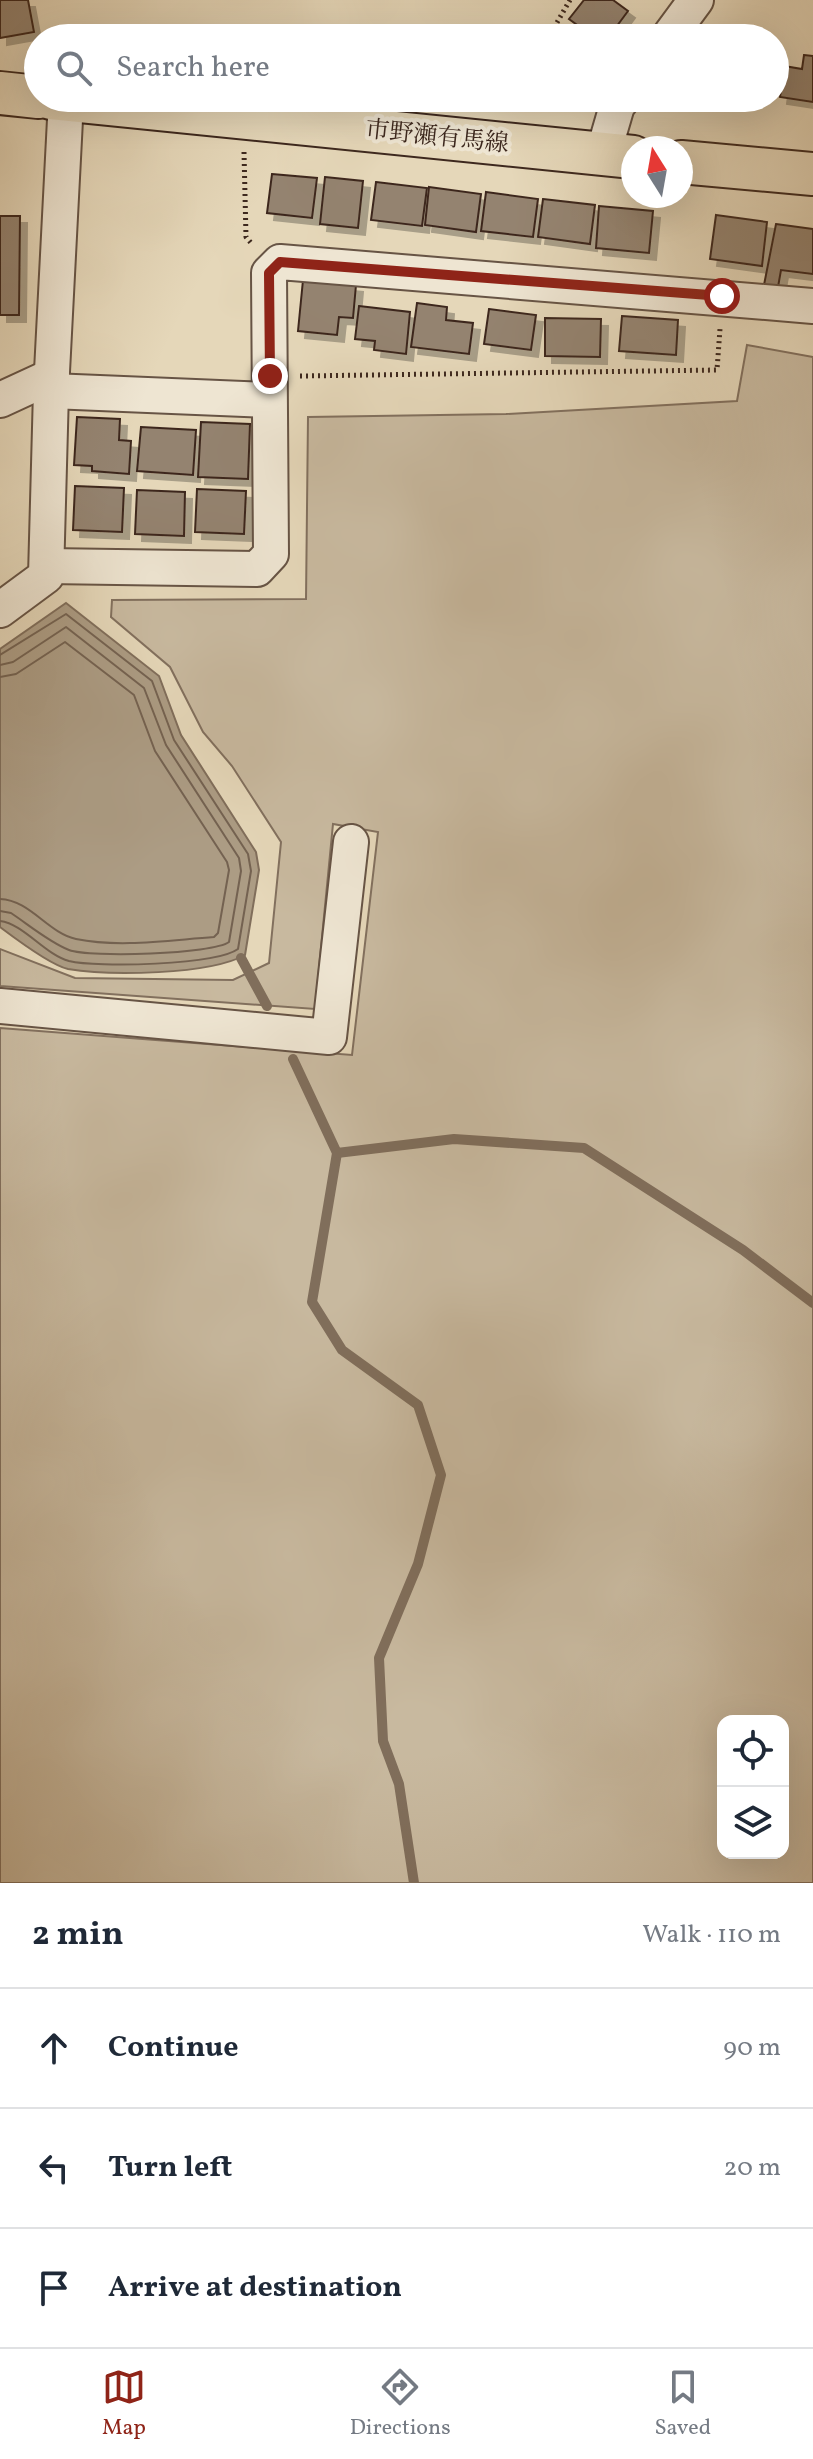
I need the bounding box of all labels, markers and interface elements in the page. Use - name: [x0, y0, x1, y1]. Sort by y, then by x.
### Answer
- search box: [24, 24, 789, 112]
- icon: search: [52, 46, 96, 90]
- text: Search here: [116, 47, 270, 89]
- street label: 市野瀬有馬線: [364, 114, 510, 162]
- north arrow: [621, 136, 693, 208]
- route start: [704, 278, 740, 314]
- route end: [252, 358, 288, 394]
- map controls: [717, 1715, 789, 1859]
- button: locate: [717, 1715, 789, 1787]
- button: layers: [717, 1787, 789, 1859]
- text: 2 min: [32, 1912, 124, 1959]
- text: Walk · 110 m: [642, 1917, 781, 1953]
- icon: ahead: [32, 2026, 76, 2070]
- text: Continue: [108, 2027, 239, 2069]
- text: 90 m: [723, 2030, 781, 2066]
- icon: left: [32, 2146, 76, 2190]
- text: Turn left: [108, 2147, 232, 2189]
- text: 20 m: [723, 2150, 781, 2186]
- icon: arrive: [32, 2266, 76, 2310]
- text: Arrive at destination: [108, 2267, 402, 2309]
- tab: Map: [102, 2365, 146, 2444]
- tab: Directions: [350, 2365, 451, 2444]
- tab: Saved: [654, 2365, 711, 2444]

